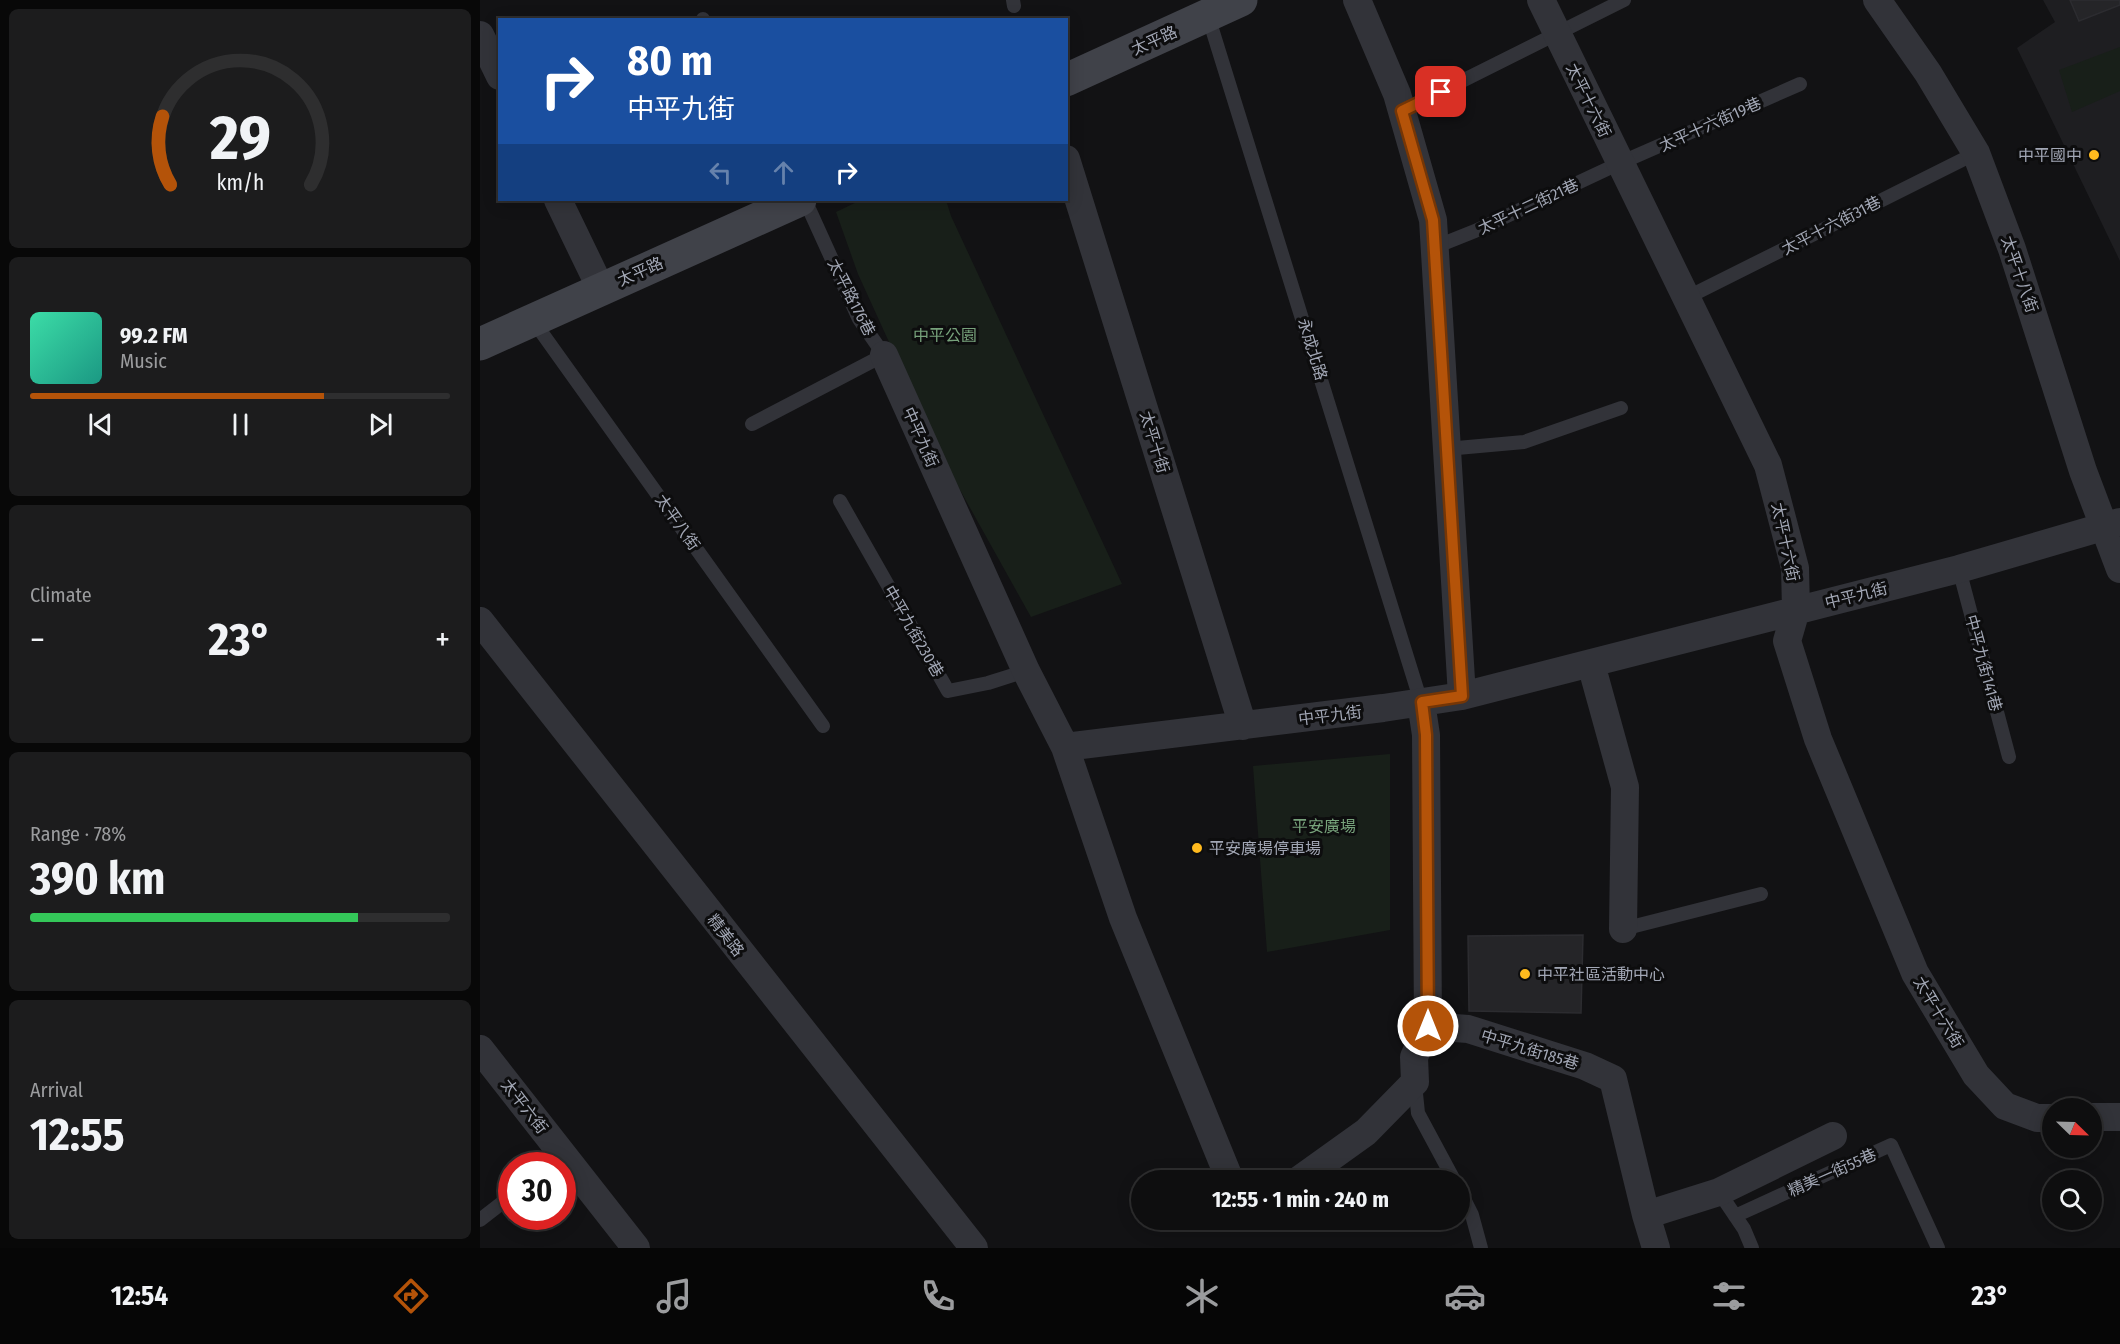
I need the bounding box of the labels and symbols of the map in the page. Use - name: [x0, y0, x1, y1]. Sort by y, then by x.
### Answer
- street label: 太平路: [1128, 22, 1180, 59]
- street label: 太平十六街: [1562, 60, 1615, 140]
- pin: [1415, 66, 1466, 117]
- street label: 太平十六街19巷: [1656, 93, 1764, 156]
- place label: 中平國中: [2018, 146, 2082, 165]
- marker: 中平國中: [2087, 148, 2101, 162]
- street label: 太平十二街21巷: [1475, 175, 1582, 238]
- street label: 太平十六街31巷: [1778, 192, 1884, 259]
- street label: 太平十八街: [1998, 233, 2042, 315]
- street label: 太平路: [614, 253, 666, 290]
- street label: 太平路176巷: [824, 255, 879, 339]
- street label: 永成北路: [1294, 316, 1331, 383]
- park label: 中平公園: [913, 326, 977, 345]
- street label: 中平九街: [899, 404, 942, 470]
- street label: 太平十街: [1136, 409, 1173, 476]
- street label: 太平八街: [651, 491, 704, 554]
- street label: 太平十六街: [1768, 501, 1803, 583]
- street label: 中平九街: [1823, 579, 1889, 612]
- street label: 中平九街230巷: [880, 582, 947, 680]
- street label: 中平九街141巷: [1961, 613, 2006, 714]
- street label: 中平九街: [1297, 702, 1363, 729]
- park label: 平安廣場: [1292, 817, 1356, 836]
- place label: 平安廣場停車場: [1209, 839, 1321, 858]
- marker: 平安廣場停車場: [1190, 841, 1204, 855]
- street label: 精美路: [703, 911, 748, 960]
- place label: 中平社區活動中心: [1537, 965, 1665, 984]
- marker: 中平社區活動中心: [1518, 967, 1532, 981]
- street label: 太平十六街: [1910, 973, 1967, 1051]
- position arrow: [1396, 994, 1460, 1058]
- street label: 中平九街185巷: [1478, 1026, 1581, 1073]
- street label: 太平六街: [497, 1075, 552, 1137]
- north arrow: [2042, 1098, 2102, 1158]
- street label: 精美一街55巷: [1785, 1145, 1879, 1200]
- speed limit sign: 30: [498, 1152, 576, 1230]

